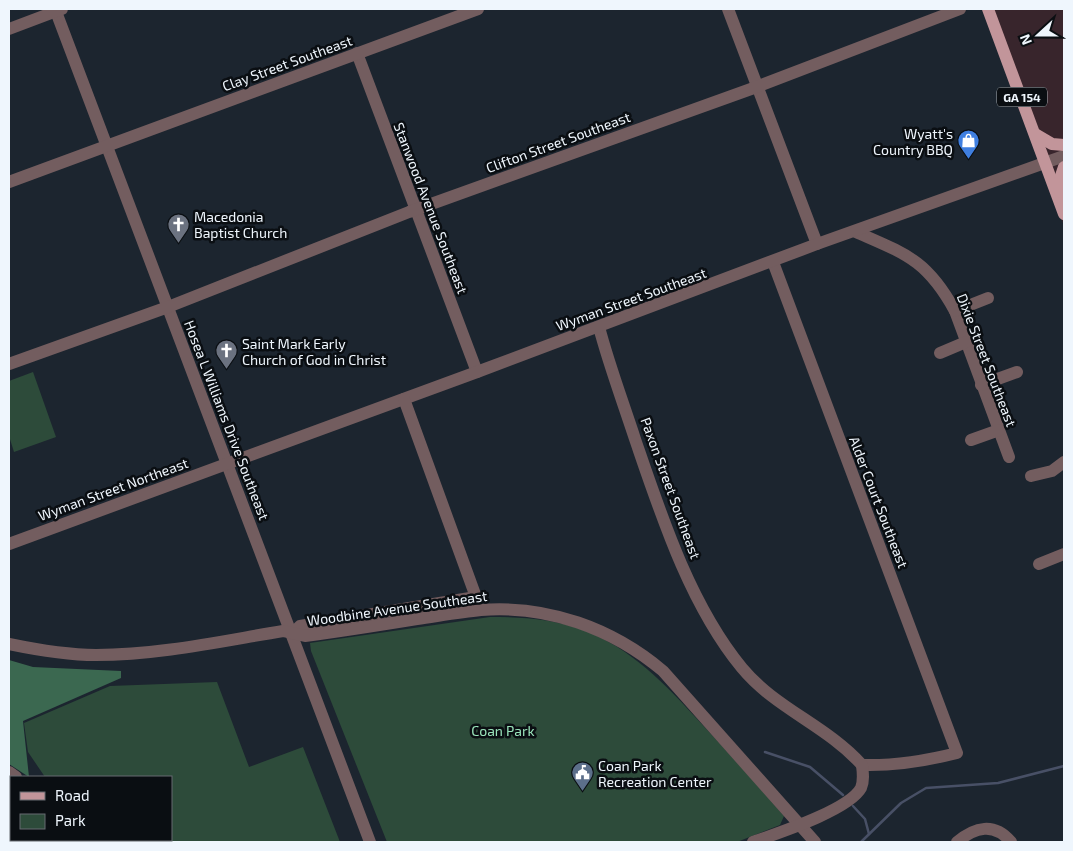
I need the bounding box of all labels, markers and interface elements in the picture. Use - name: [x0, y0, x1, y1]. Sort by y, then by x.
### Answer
- north arrow: [1013, 10, 1063, 60]
- street label: Clay Street Southeast: [220, 32, 354, 94]
- text: N: [1016, 32, 1035, 48]
- road number: GA 154: [997, 88, 1047, 106]
- street label: Clifton Street Southeast: [483, 108, 633, 176]
- street label: Stanwood Avenue Southeast: [390, 120, 472, 296]
- place label: Wyatt's Country BBQ: [873, 125, 953, 158]
- shop icon: Wyatt's Country BBQ: [957, 129, 981, 160]
- place label: Macedonia Baptist Church: [194, 208, 287, 241]
- church icon: Macedonia Baptist Church: [166, 212, 190, 243]
- street label: Wyman Street Southeast: [553, 264, 709, 334]
- street label: Dixie Street Southeast: [954, 291, 1020, 429]
- street label: Hosea L Williams Drive Southeast: [181, 318, 273, 522]
- place label: Saint Mark Early Church of God in Christ: [242, 335, 386, 368]
- church icon: Saint Mark Early Church of God in Christ: [214, 339, 238, 370]
- street label: Paxon Street Southeast: [637, 415, 705, 561]
- street label: Alder Court Southeast: [846, 434, 912, 570]
- street label: Wyman Street Northeast: [36, 454, 190, 524]
- street label: Woodbine Avenue Southeast: [306, 587, 488, 629]
- park label: Coan Park: [471, 722, 535, 739]
- place label: Coan Park Recreation Center: [598, 757, 712, 790]
- public building icon: Coan Park Recreation Center: [570, 761, 594, 792]
- legend: [10, 776, 172, 841]
- text: Road: [55, 786, 90, 804]
- text: Park: [55, 811, 86, 829]

